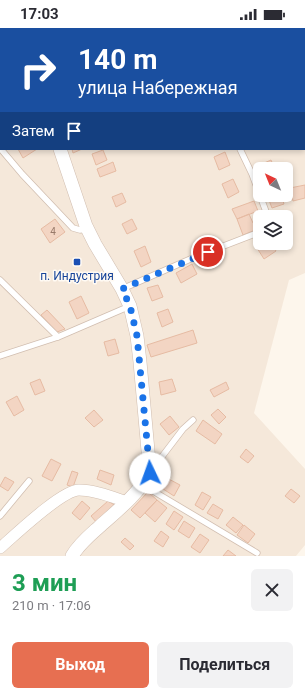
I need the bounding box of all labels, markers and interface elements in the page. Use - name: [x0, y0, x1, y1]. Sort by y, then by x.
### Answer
- text: 17:03: [20, 5, 59, 23]
- text: 140 m: [78, 43, 157, 76]
- icon: right: [12, 44, 64, 96]
- text: улица Набережная: [78, 77, 238, 98]
- icon: arrive: [63, 120, 85, 142]
- text: Затем: [12, 122, 55, 140]
- north arrow: [253, 162, 293, 202]
- map controls: [253, 162, 293, 250]
- button: layers: [253, 210, 293, 250]
- house number: 4: [50, 226, 56, 237]
- pin: [191, 235, 225, 269]
- icon: arrive: [197, 241, 219, 263]
- marker: п. Индустрия: [72, 257, 82, 267]
- place label: п. Индустрия: [40, 269, 114, 283]
- position arrow: [129, 452, 171, 494]
- text: 3 мин: [12, 569, 77, 597]
- button: close: [251, 569, 293, 611]
- text: 210 m · 17:06: [12, 598, 91, 613]
- button: Выход: [12, 642, 149, 688]
- button: Поделиться: [157, 642, 293, 688]

